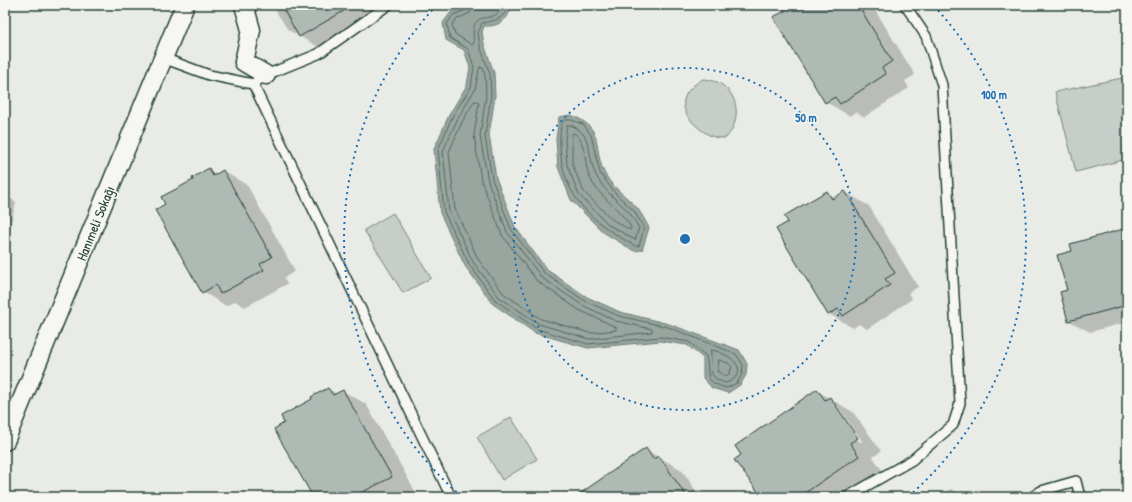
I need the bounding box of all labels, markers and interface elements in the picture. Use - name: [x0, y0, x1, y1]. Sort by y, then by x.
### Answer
- text: 100 m: [981, 86, 1007, 103]
- text: 50 m: [795, 109, 817, 126]
- street label: Hanımeli Sokağı: [71, 183, 120, 264]
- centre of rings: [678, 232, 692, 246]

